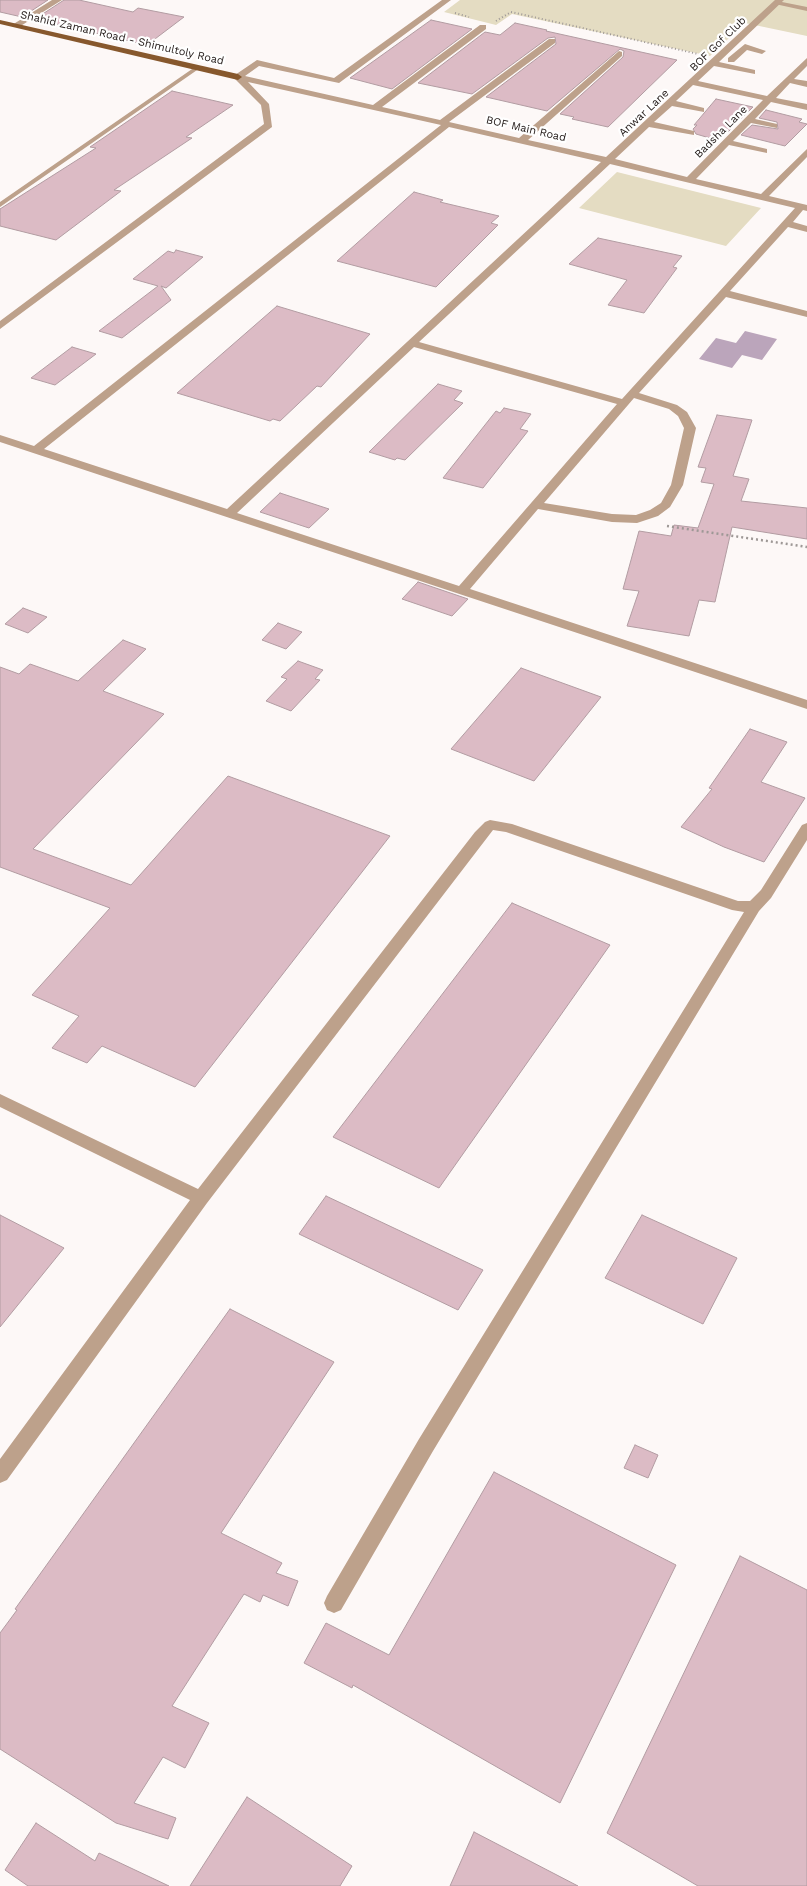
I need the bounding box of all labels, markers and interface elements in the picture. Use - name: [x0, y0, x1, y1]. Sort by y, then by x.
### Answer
- street label: Shahid Zaman Road - Shimultoly Road: [19, 8, 225, 68]
- street label: BOF Gof Club: [687, 14, 749, 74]
- street label: Anwar Lane: [616, 87, 672, 139]
- street label: Badsha Lane: [692, 103, 750, 161]
- street label: BOF Main Road: [485, 113, 567, 145]

